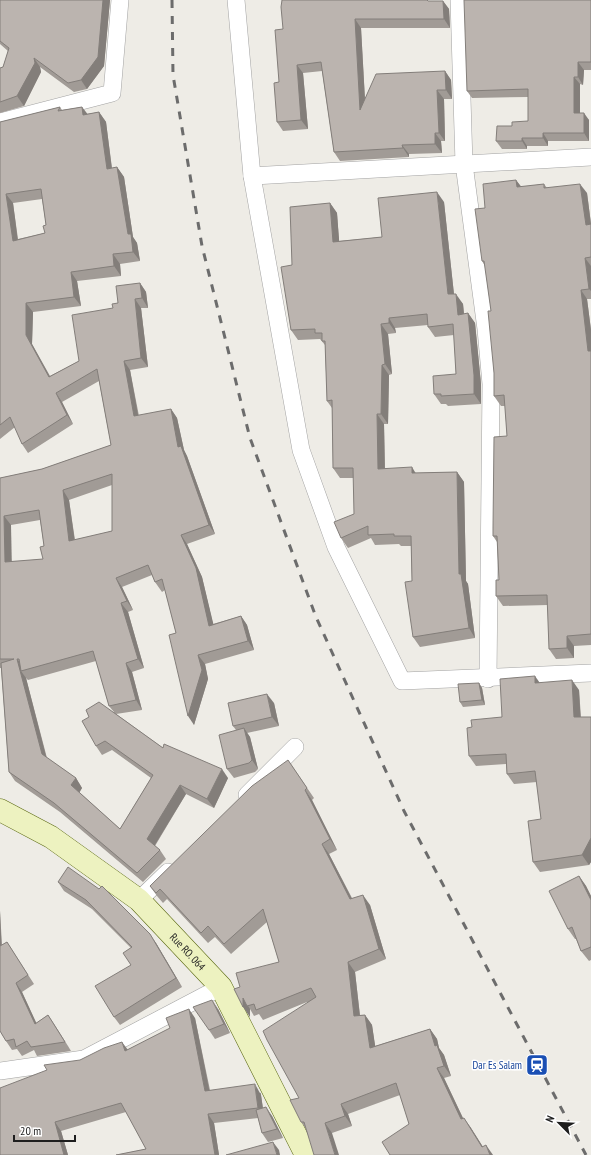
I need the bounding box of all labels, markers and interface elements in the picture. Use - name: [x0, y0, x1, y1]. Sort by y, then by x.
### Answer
- street label: Rue RO. 064: [167, 930, 209, 973]
- station icon: Dar Es Salam: [524, 1052, 550, 1078]
- place label: Dar Es Salam: [472, 1058, 522, 1072]
- north arrow: [539, 1103, 579, 1143]
- text: N: [542, 1113, 557, 1124]
- scale bar: [14, 1117, 75, 1143]
- text: 20 m: [20, 1123, 41, 1138]

